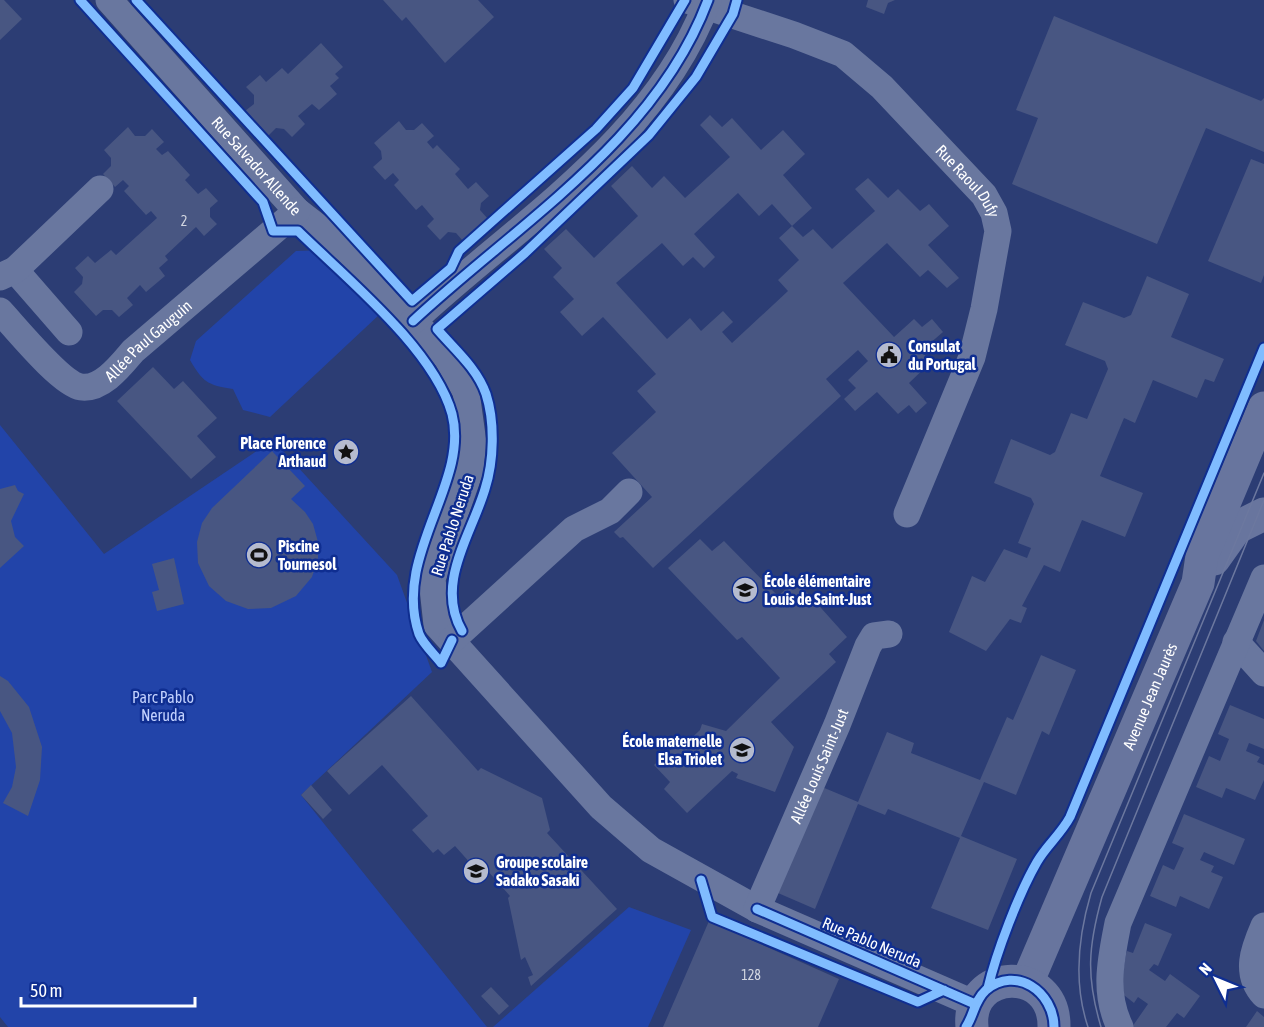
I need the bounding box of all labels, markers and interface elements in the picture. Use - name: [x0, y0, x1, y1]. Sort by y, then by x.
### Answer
- street label: Rue Salvador Allende: [208, 113, 305, 219]
- street label: Rue Raoul Dufy: [932, 141, 1004, 219]
- house number: 2: [181, 213, 187, 229]
- street label: Allée Paul Gauguin: [101, 296, 195, 385]
- place label: Consulat du Portugal: [908, 337, 977, 373]
- public building icon: Consulat du Portugal: [874, 340, 904, 370]
- place label: Place Florence Arthaud: [240, 434, 326, 470]
- place icon: Place Florence Arthaud: [331, 437, 361, 467]
- street label: Rue Pablo Neruda: [427, 472, 477, 578]
- place label: Piscine Tournesol: [278, 537, 337, 573]
- sports icon: Piscine Tournesol: [244, 540, 274, 570]
- place label: École élémentaire Louis de Saint-Just: [764, 572, 872, 608]
- school or university icon: École élémentaire Louis de Saint-Just: [730, 575, 760, 605]
- street label: Avenue Jean Jaurès: [1119, 640, 1181, 752]
- park label: Parc Pablo Neruda: [132, 688, 194, 724]
- street label: Allée Louis Saint-Just: [786, 706, 852, 826]
- place label: École maternelle Elsa Triolet: [622, 732, 722, 768]
- school or university icon: École maternelle Elsa Triolet: [727, 735, 757, 765]
- place label: Groupe scolaire Sadako Sasaki: [496, 853, 588, 889]
- school or university icon: Groupe scolaire Sadako Sasaki: [461, 856, 491, 886]
- street label: Rue Pablo Neruda: [820, 913, 924, 971]
- north arrow: [1186, 949, 1246, 1009]
- text: N: [1195, 959, 1215, 978]
- house number: 128: [741, 967, 761, 983]
- scale bar: [21, 970, 195, 1008]
- text: 50 m: [30, 980, 62, 1001]

